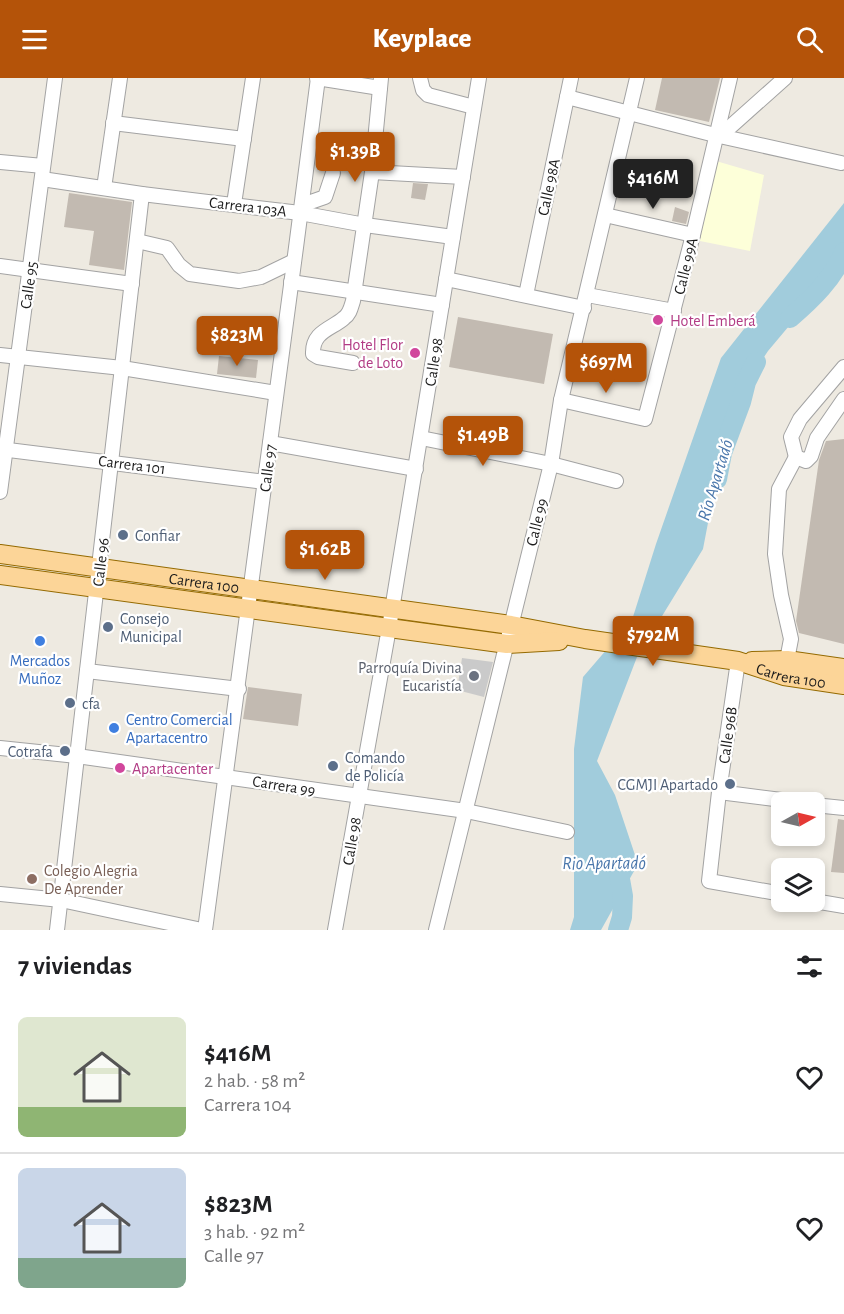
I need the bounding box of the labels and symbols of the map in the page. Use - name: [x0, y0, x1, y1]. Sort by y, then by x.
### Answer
- pin: $1.39B: [306, 132, 404, 183]
- street label: Calle 98A: [535, 157, 563, 217]
- pin: $416M: [611, 159, 695, 210]
- street label: Carrera 103A: [208, 194, 288, 220]
- street label: Calle 99A: [671, 236, 701, 296]
- street label: Calle 95: [18, 260, 40, 310]
- marker: Hotel Emberá: [651, 313, 665, 327]
- place label: Hotel Emberá: [670, 313, 756, 329]
- pin: $823M: [195, 316, 279, 367]
- place label: Hotel Flor de Loto: [342, 337, 404, 371]
- street label: Calle 98: [422, 337, 446, 387]
- pin: $697M: [564, 343, 648, 394]
- marker: Hotel Flor de Loto: [408, 346, 422, 360]
- pin: $1.49B: [434, 416, 532, 467]
- water label: Río Apartadó: [695, 438, 737, 523]
- street label: Calle 97: [257, 443, 279, 493]
- street label: Carrera 101: [97, 453, 166, 477]
- street label: Calle 99: [523, 497, 551, 548]
- marker: Confiar: [116, 528, 130, 542]
- place label: Confiar: [135, 528, 181, 544]
- pin: $1.62B: [276, 530, 374, 581]
- street label: Calle 96: [90, 537, 112, 587]
- street label: Carrera 100: [168, 571, 240, 596]
- place label: Consejo Municipal: [120, 611, 182, 645]
- pin: $792M: [611, 616, 695, 667]
- marker: Consejo Municipal: [101, 620, 115, 634]
- marker: Mercados Muñoz: [33, 634, 47, 648]
- place label: Mercados Muñoz: [10, 653, 70, 687]
- place label: Parroquía Divina Eucaristía: [358, 660, 462, 694]
- street label: Carrera 100: [754, 660, 827, 691]
- marker: Parroquía Divina Eucaristía: [467, 669, 481, 683]
- marker: cfa: [63, 696, 77, 710]
- place label: cfa: [82, 696, 100, 712]
- street label: Calle 96B: [716, 706, 740, 765]
- place label: Centro Comercial Apartacentro: [126, 712, 233, 746]
- marker: Centro Comercial Apartacentro: [107, 721, 121, 735]
- place label: Cotrafa: [8, 744, 53, 760]
- marker: Cotrafa: [58, 744, 72, 758]
- place label: Comando de Policía: [345, 750, 405, 784]
- marker: Comando de Policía: [326, 759, 340, 773]
- marker: Apartacenter: [113, 761, 127, 775]
- place label: Apartacenter: [132, 761, 214, 777]
- street label: Carrera 99: [251, 773, 316, 799]
- place label: CGMJI Apartado: [617, 777, 718, 793]
- marker: CGMJI Apartado: [723, 777, 737, 791]
- north arrow: [771, 792, 825, 846]
- street label: Calle 98: [340, 816, 364, 867]
- water label: Rio Apartadó: [562, 855, 646, 873]
- place label: Colegio Alegria De Aprender: [44, 863, 138, 897]
- marker: Colegio Alegria De Aprender: [25, 872, 39, 886]

